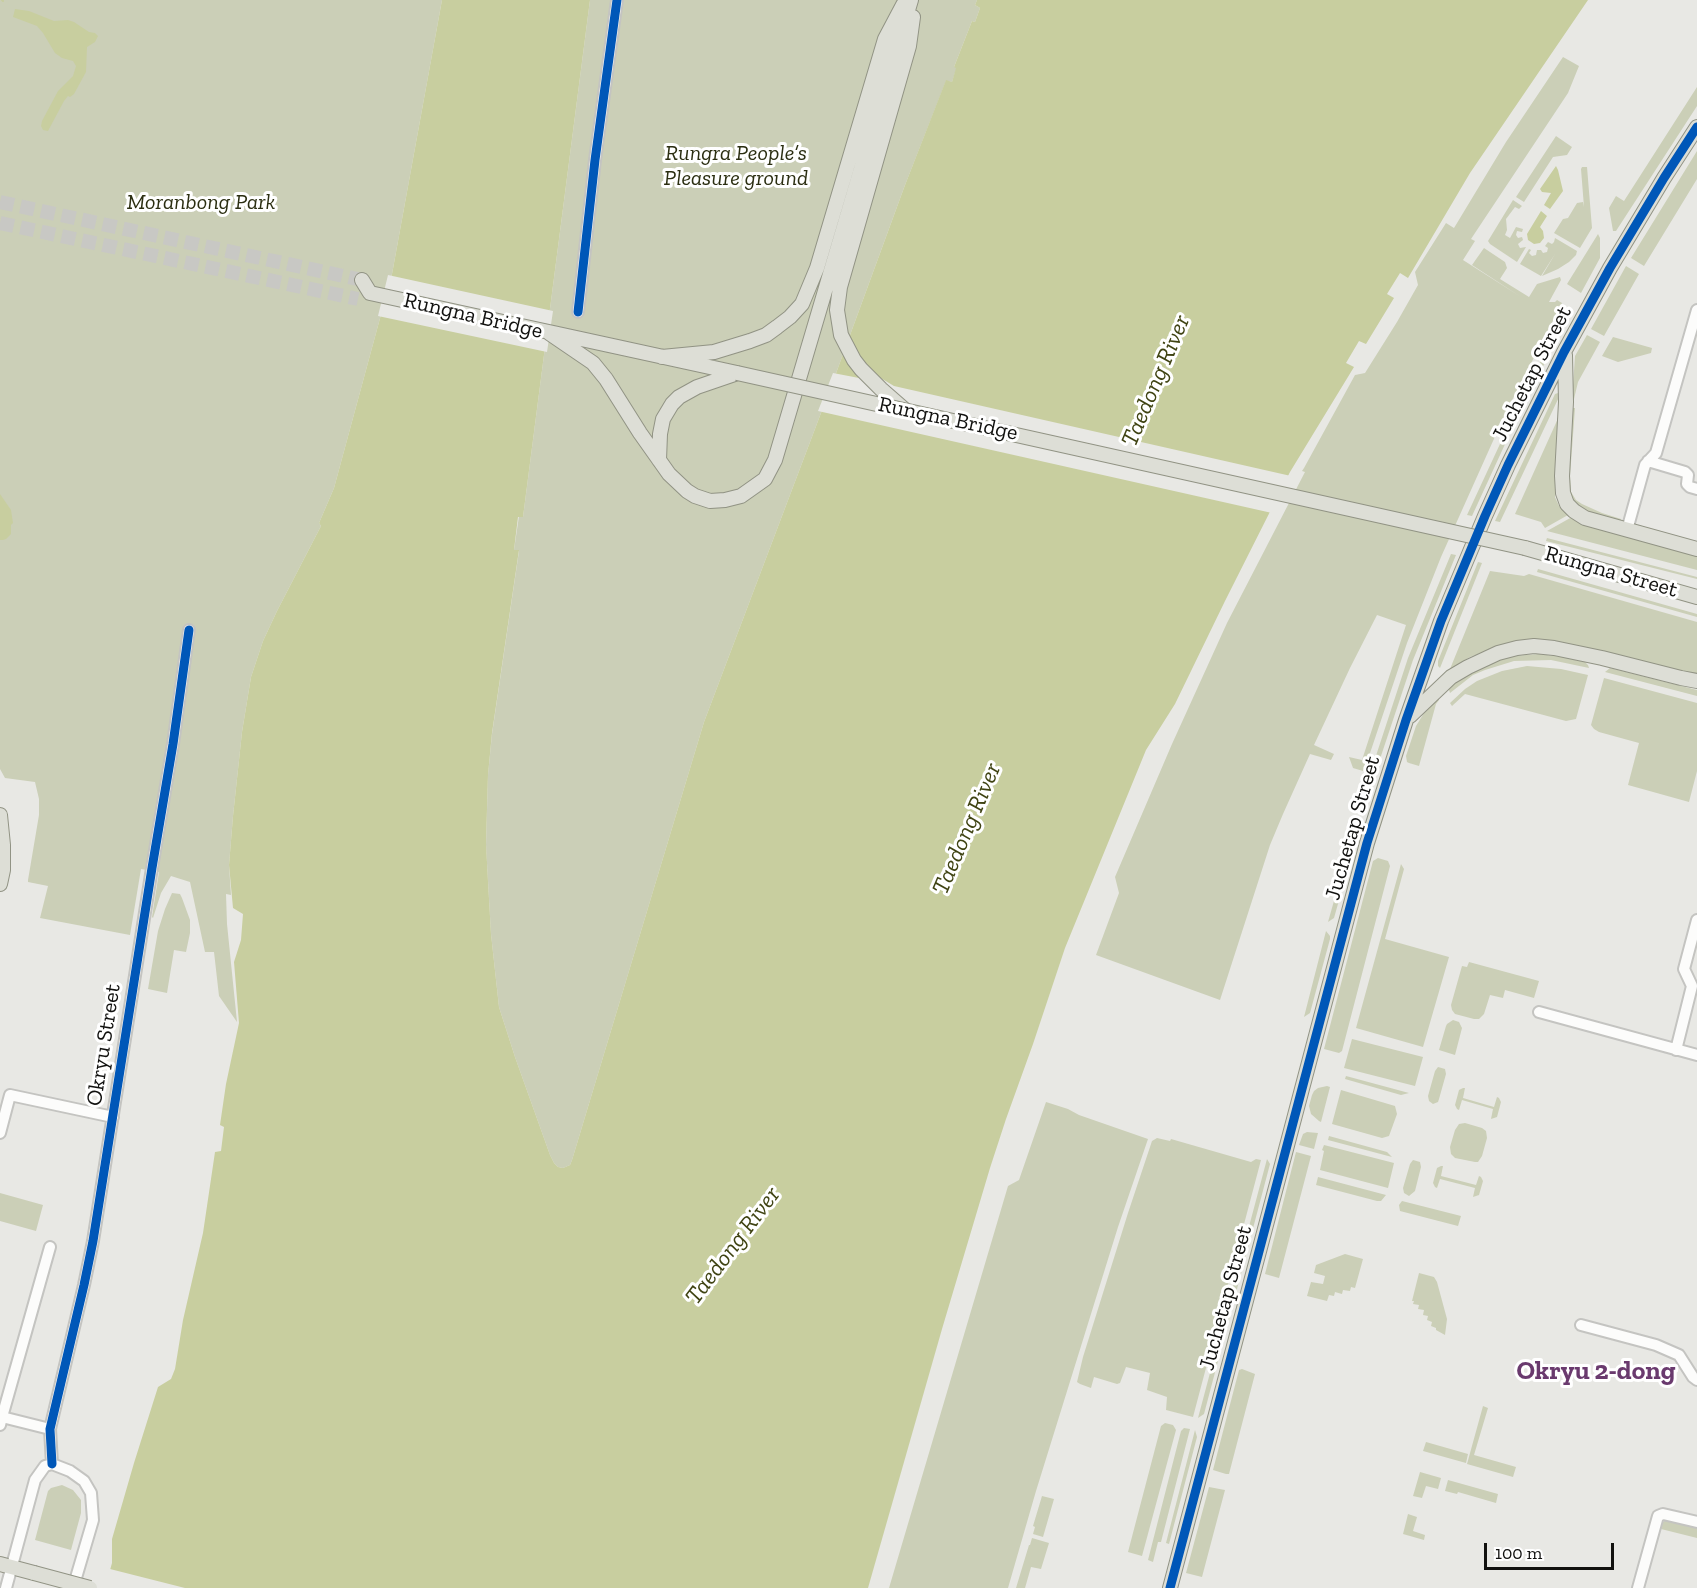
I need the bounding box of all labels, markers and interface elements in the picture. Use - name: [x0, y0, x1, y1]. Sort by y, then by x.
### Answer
- park label: Rungra People’s Pleasure ground: [664, 141, 808, 192]
- park label: Moranbong Park: [127, 190, 275, 216]
- street label: Rungna Bridge: [401, 287, 545, 345]
- street label: Juchetap Street: [1487, 302, 1577, 446]
- water label: Taedong River: [1115, 311, 1197, 451]
- street label: Rungna Bridge: [876, 391, 1020, 447]
- street label: Rungna Street: [1542, 540, 1680, 604]
- street label: Juchetap Street: [1320, 753, 1386, 903]
- water label: Taedong River: [926, 759, 1008, 899]
- street label: Okryu Street: [81, 982, 127, 1108]
- water label: Taedong River: [679, 1181, 787, 1311]
- street label: Juchetap Street: [1194, 1223, 1258, 1373]
- district label: Okryu 2-dong: [1517, 1356, 1675, 1388]
- scale bar: [1487, 1531, 1618, 1569]
- text: 100 m: [1495, 1542, 1542, 1564]

